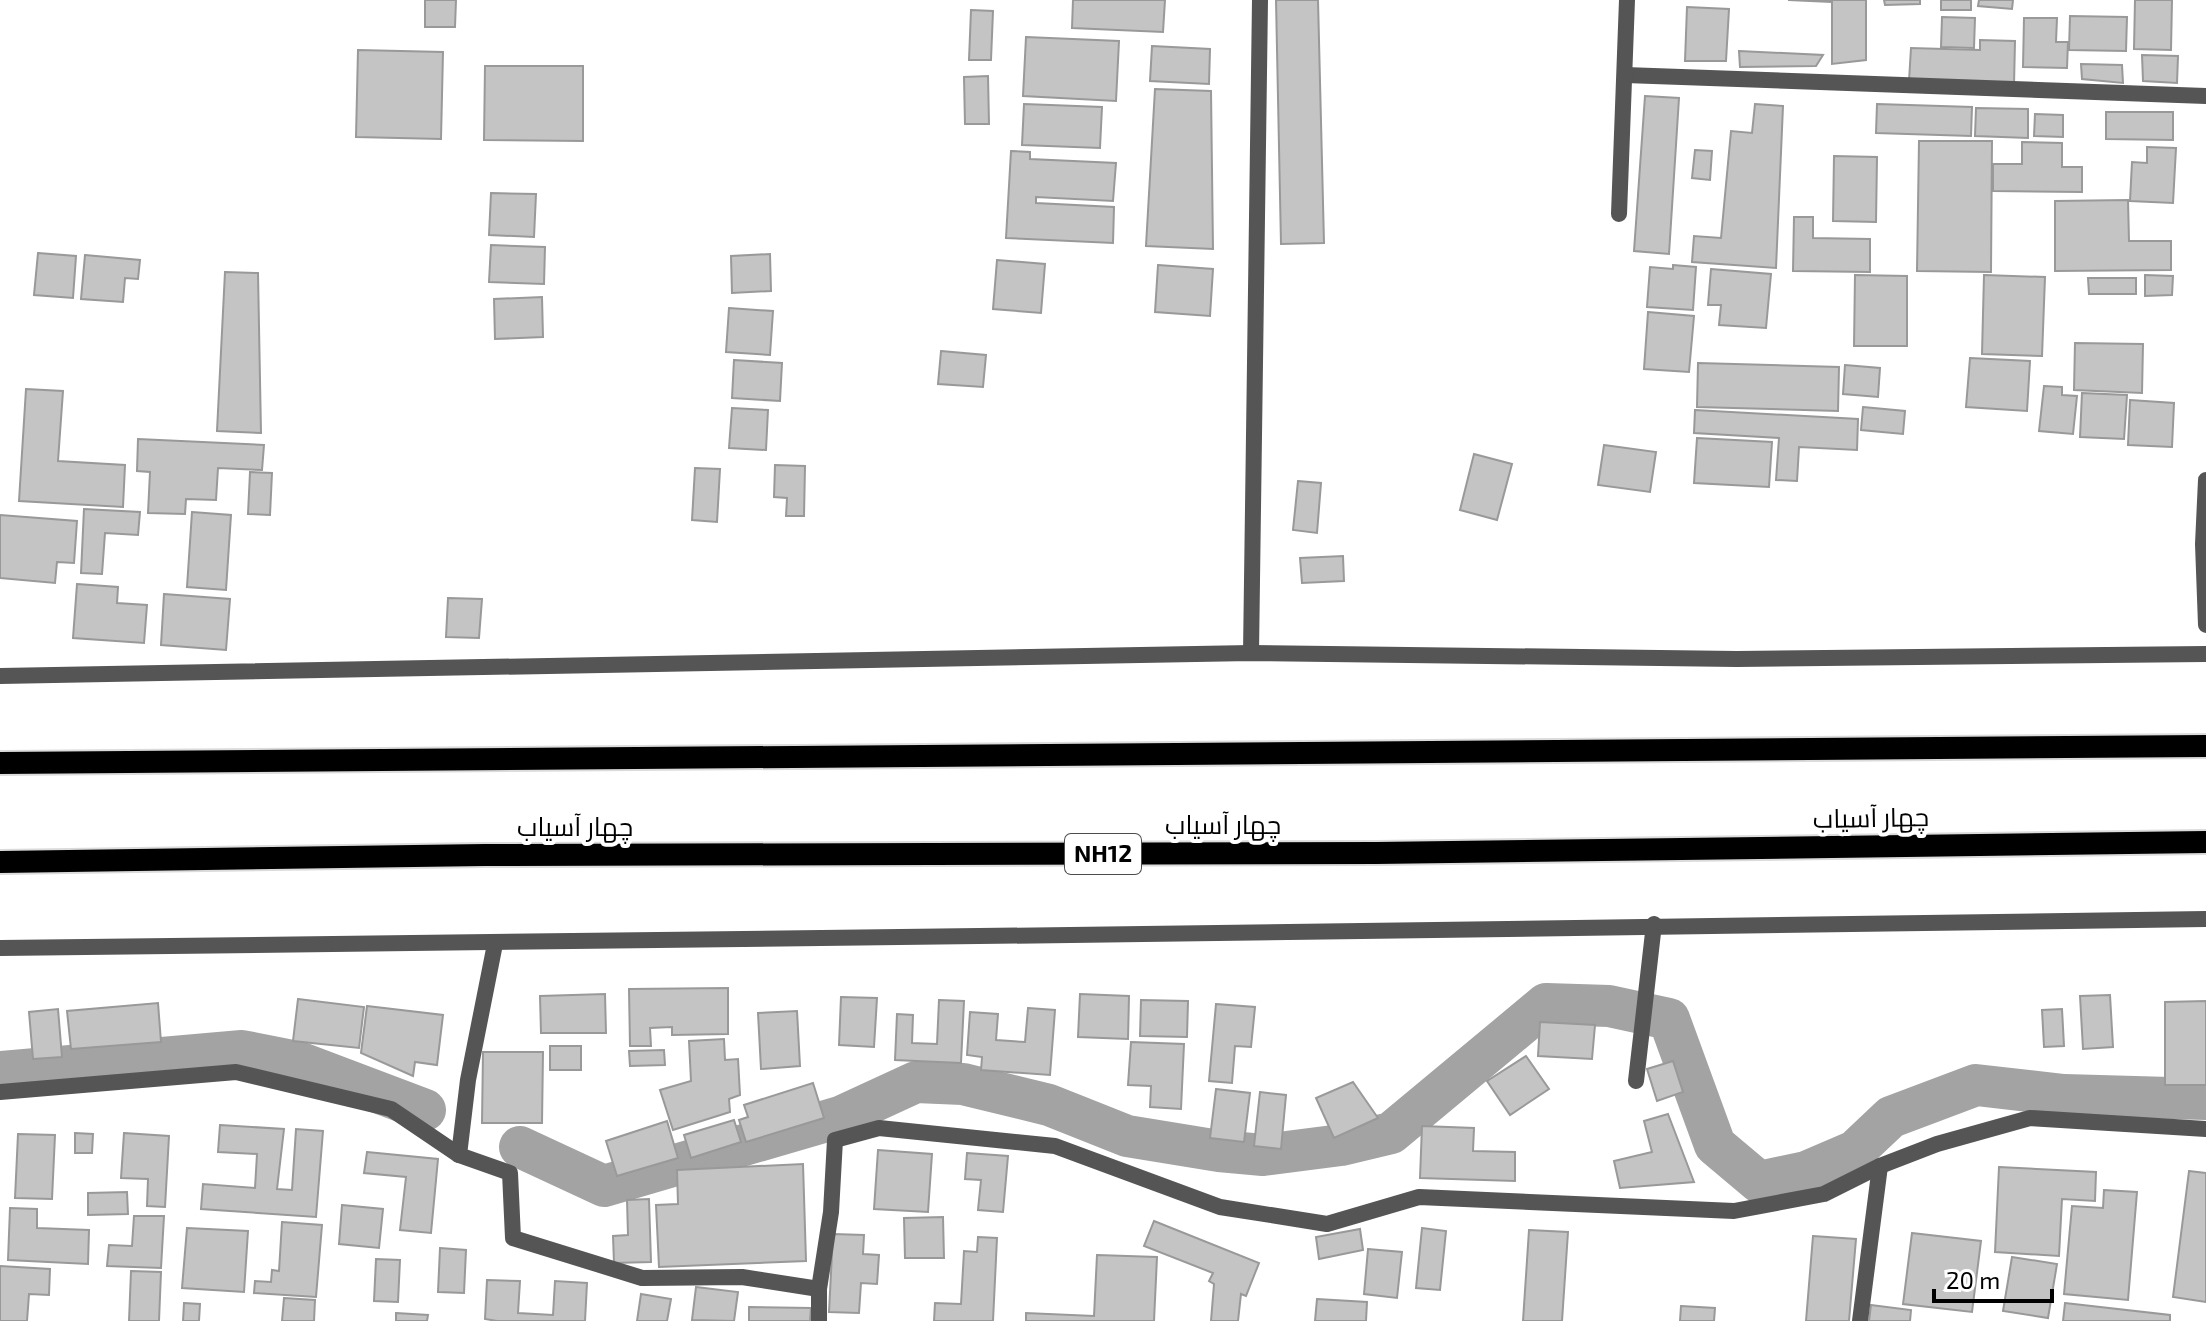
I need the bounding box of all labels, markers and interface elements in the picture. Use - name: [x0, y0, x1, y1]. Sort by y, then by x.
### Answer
- street label: چهار آسیاب: [1813, 800, 1929, 836]
- street label: چهار آسیاب: [1165, 808, 1281, 842]
- street label: چهار آسیاب: [517, 810, 633, 844]
- road number: NH12: [1065, 834, 1141, 874]
- scale bar: [1934, 1253, 2052, 1303]
- text: 20 m: [1946, 1265, 2000, 1294]

